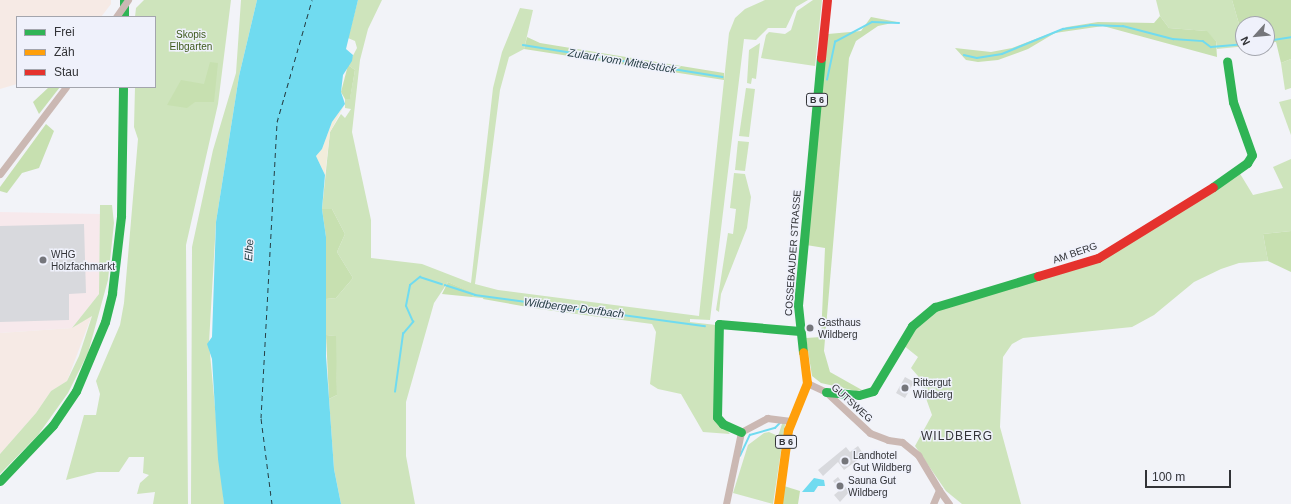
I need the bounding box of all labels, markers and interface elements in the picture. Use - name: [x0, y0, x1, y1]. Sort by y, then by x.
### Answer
- legend: [16, 16, 156, 88]
- north arrow: [1235, 16, 1275, 56]
- text: Frei: [54, 25, 75, 39]
- park label: Skopis Elbgarten: [170, 28, 212, 52]
- text: N: [1238, 35, 1252, 47]
- text: Zäh: [54, 45, 75, 59]
- water label: Zulauf vom Mittelstück: [567, 46, 677, 76]
- text: Stau: [54, 65, 79, 79]
- road number: B 6: [805, 93, 829, 107]
- street label: COSSEBAUDER STRASSE: [783, 190, 803, 316]
- water label: Elbe: [242, 239, 256, 261]
- street label: AM BERG: [1051, 240, 1099, 266]
- place label: WHG Holzfachmarkt: [51, 248, 115, 272]
- marker: WHG Holzfachmarkt: [38, 255, 48, 265]
- water label: Wildberger Dorfbach: [523, 295, 625, 321]
- place label: Gasthaus Wildberg: [818, 316, 861, 340]
- marker: Gasthaus Wildberg: [805, 323, 815, 333]
- place label: Rittergut Wildberg: [913, 376, 952, 400]
- street label: GUTSWEG: [829, 381, 875, 425]
- marker: Rittergut Wildberg: [900, 383, 910, 393]
- district label: WILDBERG: [921, 430, 993, 444]
- road number: B 6: [774, 435, 798, 449]
- place label: Landhotel Gut Wildberg: [853, 449, 911, 472]
- marker: Landhotel Gut Wildberg: [840, 456, 850, 466]
- scale bar: [1147, 462, 1233, 488]
- text: 100 m: [1152, 470, 1185, 484]
- place label: Sauna Gut Wildberg: [848, 474, 896, 498]
- marker: Sauna Gut Wildberg: [835, 481, 845, 491]

